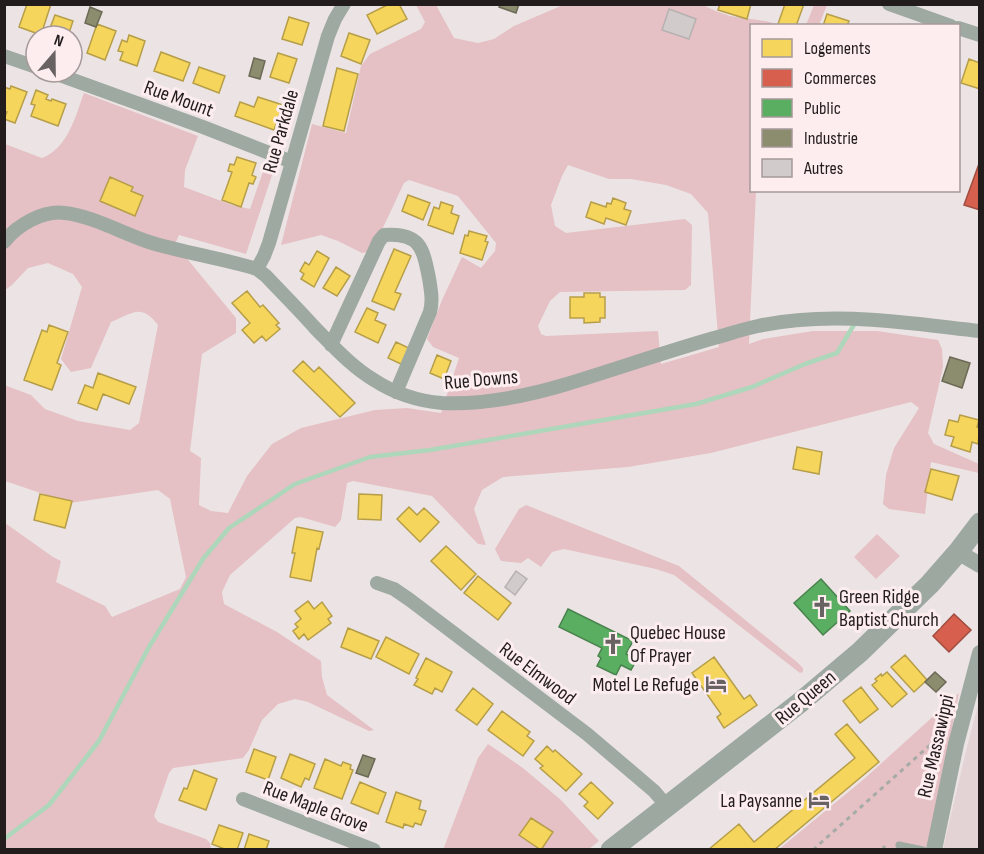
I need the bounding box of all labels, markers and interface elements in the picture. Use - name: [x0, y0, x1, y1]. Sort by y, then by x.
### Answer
- north arrow: [24, 24, 84, 84]
- legend: [750, 24, 960, 192]
- text: N: [51, 31, 66, 52]
- text: Logements: [804, 38, 871, 59]
- text: Commerces: [804, 68, 876, 89]
- street label: Rue Mount: [141, 75, 217, 123]
- street label: Rue Parkdale: [258, 87, 304, 176]
- text: Public: [804, 98, 841, 119]
- text: Industrie: [804, 128, 858, 149]
- text: Autres: [803, 158, 843, 179]
- street label: Rue Downs: [443, 365, 519, 395]
- place label: Green Ridge Baptist Church: [839, 585, 939, 632]
- church icon: Green Ridge Baptist Church: [810, 595, 834, 619]
- place label: Quebec House Of Prayer: [630, 621, 726, 668]
- church icon: Quebec House Of Prayer: [601, 632, 625, 656]
- street label: Rue Elmwood: [494, 637, 580, 710]
- street label: Rue Queen: [770, 666, 841, 730]
- hotel icon: Motel Le Refuge: [704, 672, 728, 696]
- place label: Motel Le Refuge: [592, 673, 699, 697]
- street label: Rue Massawippi: [912, 692, 960, 800]
- street label: Rue Maple Grove: [260, 776, 372, 838]
- hotel icon: La Paysanne: [807, 788, 831, 812]
- place label: La Paysanne: [720, 789, 802, 813]

